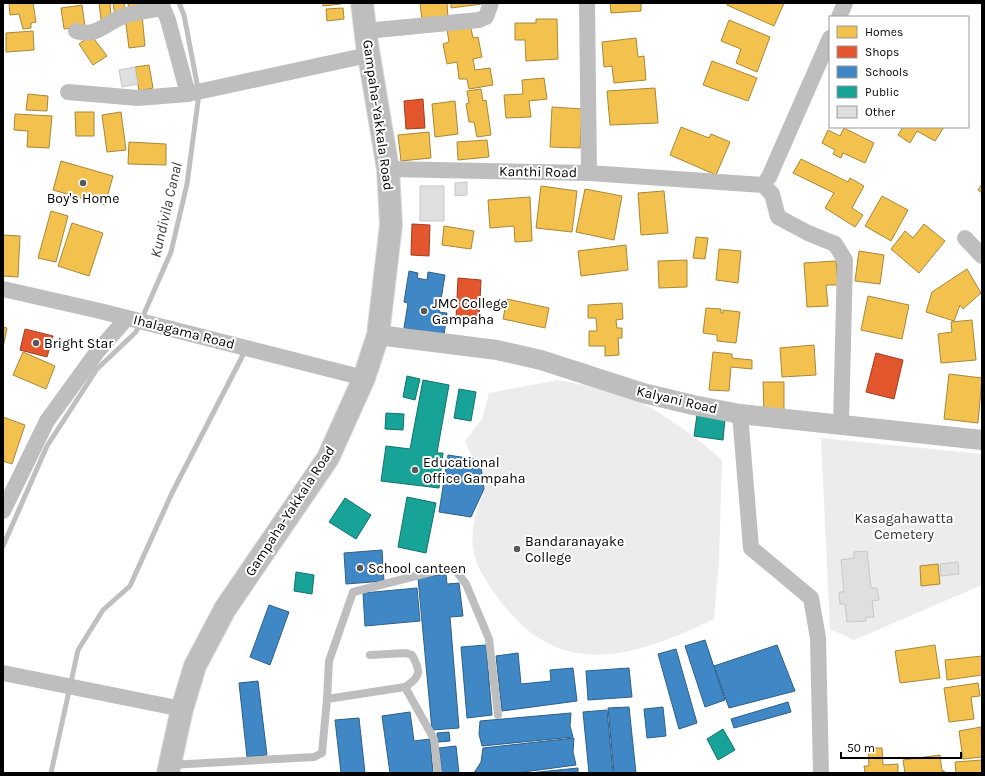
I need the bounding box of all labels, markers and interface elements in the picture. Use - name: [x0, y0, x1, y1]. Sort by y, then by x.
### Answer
- legend: [829, 16, 969, 128]
- text: Homes: [865, 25, 903, 39]
- street label: Gampaha-Yakkala Road: [359, 39, 397, 191]
- text: Shops: [865, 45, 899, 59]
- text: Schools: [865, 65, 908, 79]
- text: Public: [865, 85, 899, 99]
- text: Other: [865, 105, 896, 119]
- water label: Kundivila Canal: [146, 160, 186, 259]
- street label: Kanthi Road: [499, 163, 577, 181]
- marker: Boy's Home: [78, 178, 88, 188]
- place label: Boy's Home: [47, 190, 119, 207]
- place label: JMC College Gampaha: [432, 295, 508, 328]
- marker: JMC College Gampaha: [419, 306, 429, 316]
- street label: Ihalagama Road: [132, 311, 236, 353]
- place label: Bright Star: [44, 335, 114, 352]
- marker: Bright Star: [31, 338, 41, 348]
- street label: Kalyani Road: [635, 382, 719, 418]
- street label: Gampaha-Yakkala Road: [241, 443, 339, 579]
- place label: Educational Office Gampaha: [423, 454, 525, 487]
- marker: Educational Office Gampaha: [410, 465, 420, 475]
- park label: Kasagahawatta Cemetery: [854, 510, 954, 543]
- place label: Bandaranayake College: [525, 533, 624, 566]
- marker: Bandaranayake College: [512, 544, 522, 554]
- place label: School canteen: [368, 560, 466, 577]
- marker: School canteen: [355, 563, 365, 573]
- scale bar: [841, 734, 961, 760]
- text: 50 m: [847, 741, 875, 755]

